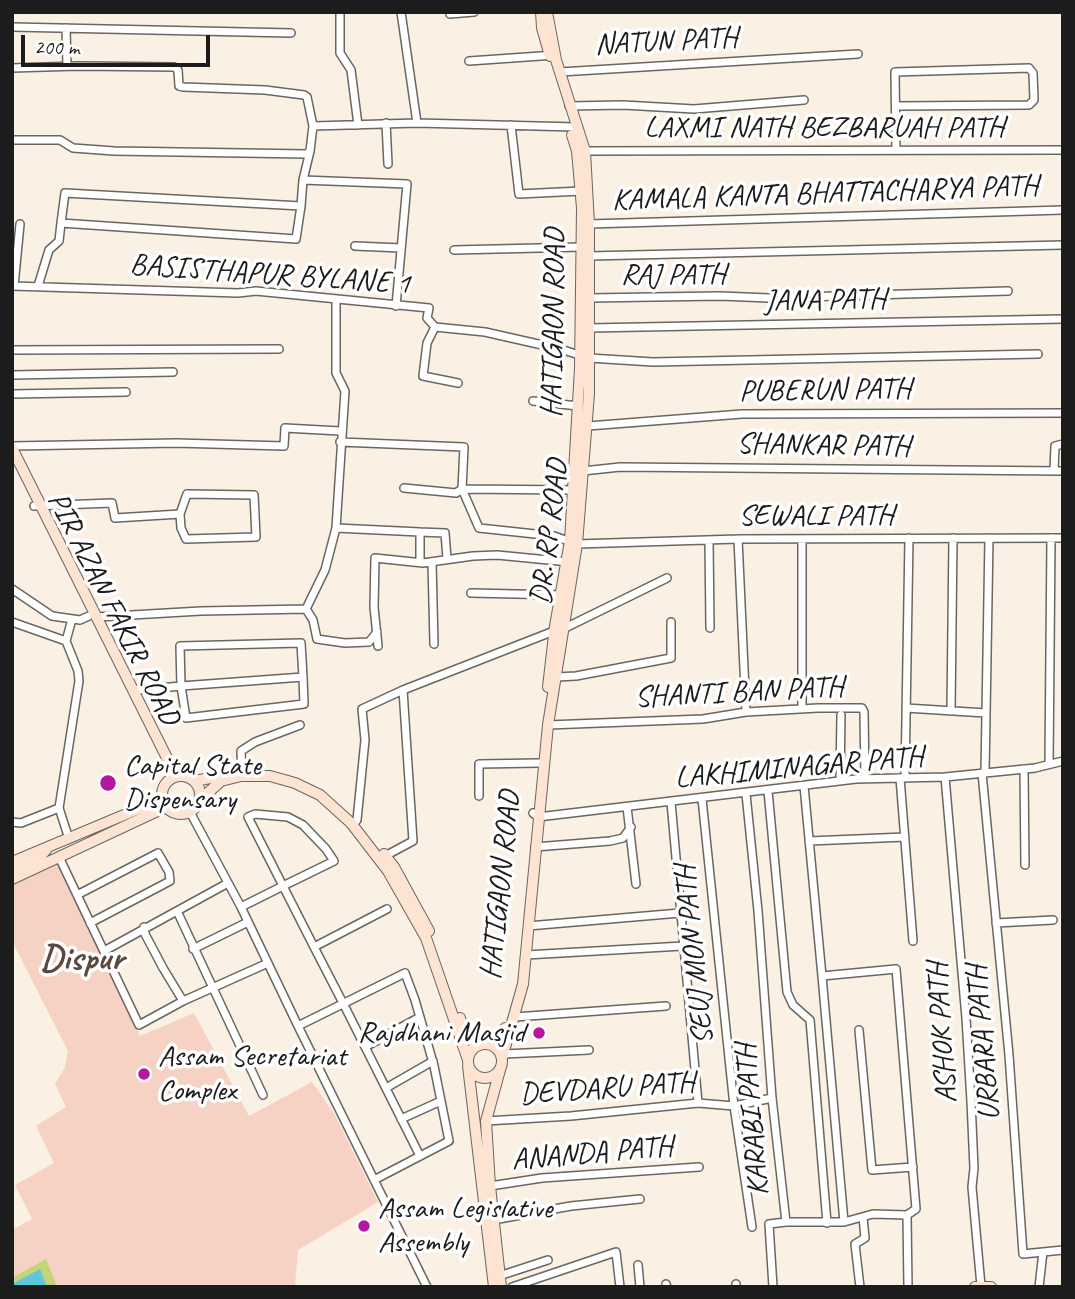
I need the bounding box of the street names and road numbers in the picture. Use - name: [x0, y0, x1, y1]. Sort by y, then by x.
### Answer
- street label: NATUN PATH: [594, 20, 738, 64]
- street label: LAXMI NATH BEZBARUAH PATH: [644, 110, 1004, 146]
- street label: KAMALA KANTA BHATTACHARYA PATH: [611, 169, 1039, 219]
- street label: HATIGAON ROAD: [534, 228, 574, 418]
- street label: BASISTHAPUR BYLANE 1: [129, 247, 411, 303]
- street label: RAJ PATH: [621, 257, 725, 293]
- street label: JANA PATH: [764, 282, 886, 320]
- street label: PUBERUN PATH: [739, 372, 911, 410]
- street label: SHANKAR PATH: [736, 426, 910, 466]
- street label: DR. RP ROAD: [523, 457, 577, 607]
- street label: PIR AZAN FAKIR ROAD: [39, 487, 187, 731]
- street label: SEWALI PATH: [739, 498, 893, 534]
- street label: SHANTI BAN PATH: [634, 670, 844, 716]
- street label: LAKHIMINAGAR PATH: [673, 739, 925, 797]
- street label: HATIGAON ROAD: [473, 789, 529, 981]
- street label: SEUJ MON PATH: [668, 864, 722, 1046]
- street label: ASHOK PATH: [920, 962, 966, 1104]
- street label: URBARA PATH: [959, 964, 1009, 1122]
- street label: KARABI PATH: [728, 1043, 778, 1197]
- street label: DEVDARU PATH: [518, 1065, 696, 1113]
- street label: ANANDA PATH: [510, 1129, 674, 1179]

